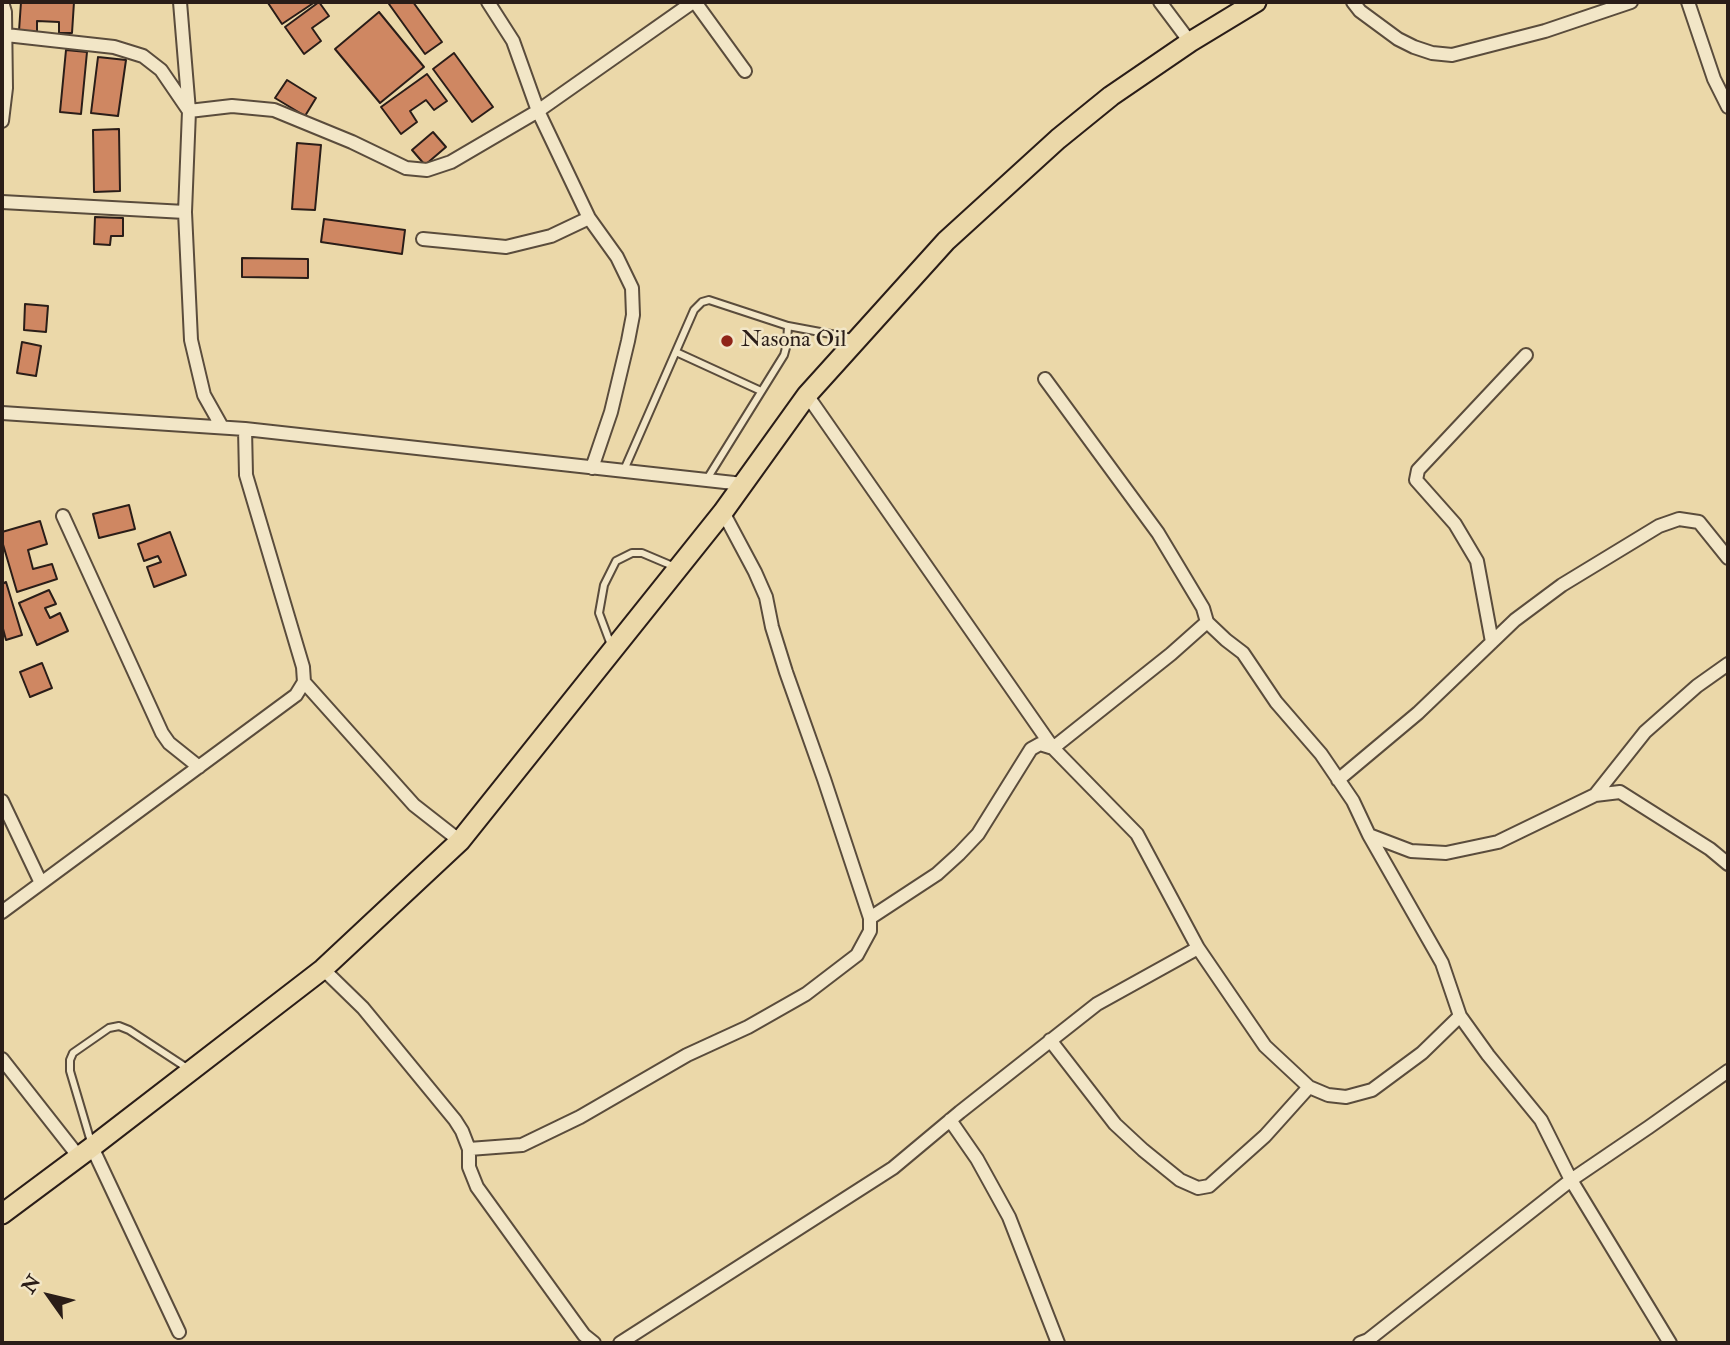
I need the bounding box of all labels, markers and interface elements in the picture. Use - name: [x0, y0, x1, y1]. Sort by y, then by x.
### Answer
- place label: Nasona Oil: [741, 327, 846, 355]
- marker: Nasona Oil: [719, 333, 735, 349]
- north arrow: [14, 1261, 84, 1331]
- text: N: [17, 1270, 46, 1298]

